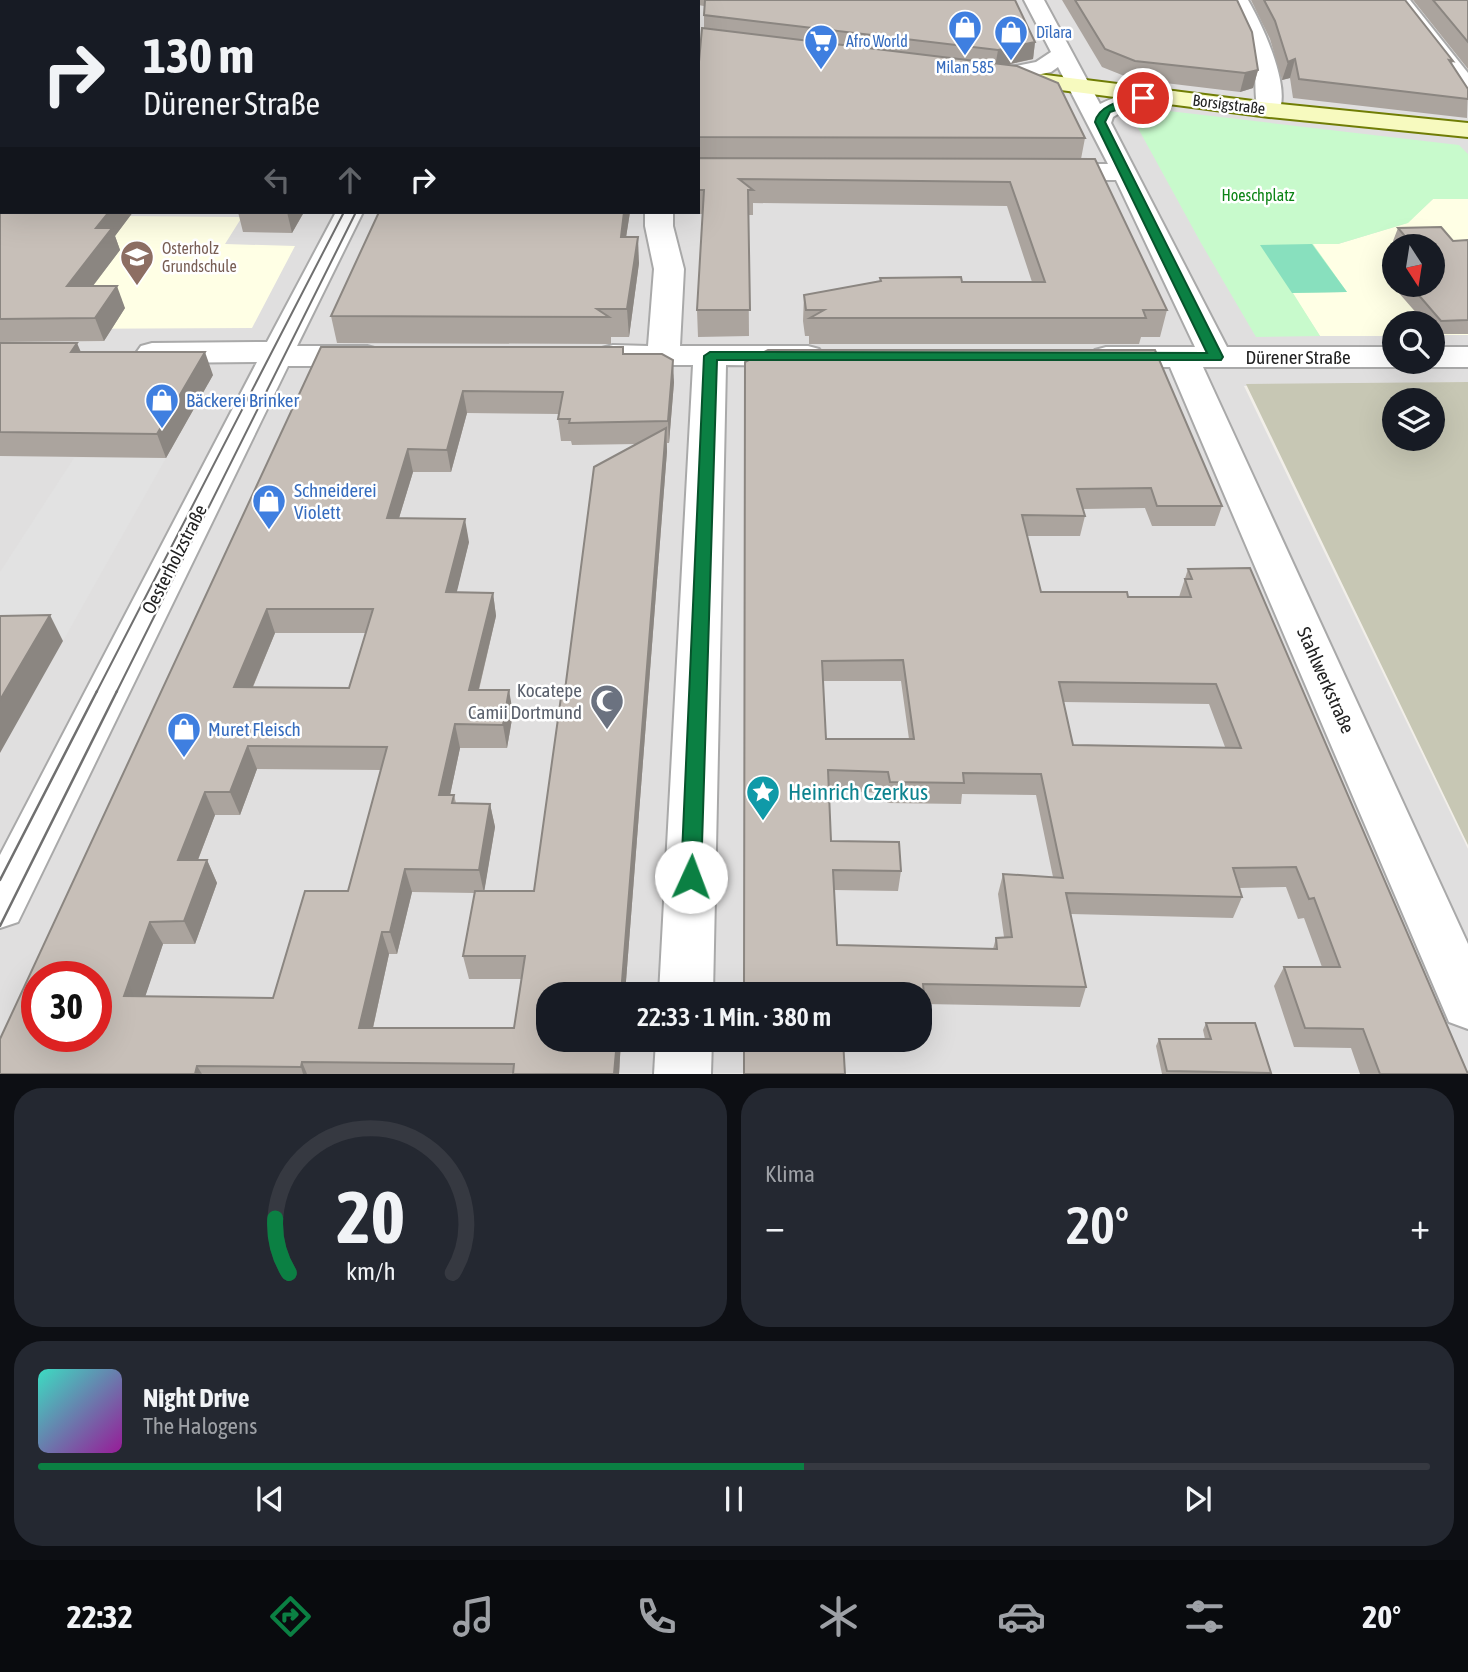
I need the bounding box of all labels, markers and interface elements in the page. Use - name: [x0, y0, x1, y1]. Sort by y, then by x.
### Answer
- shop icon: Milan 585: [946, 8, 984, 57]
- shop icon: Dīlara: [992, 13, 1030, 62]
- supermarket icon: Afro World: [802, 22, 840, 71]
- place label: Dīlara: [1036, 23, 1072, 41]
- text: 130 m: [143, 27, 254, 83]
- icon: right: [28, 28, 119, 119]
- place label: Afro World: [846, 32, 908, 50]
- place label: Milan 585: [936, 58, 994, 76]
- pin: [1113, 68, 1173, 128]
- icon: arrive: [1124, 79, 1162, 117]
- text: Dürener Straße: [143, 85, 320, 122]
- street label: Borsigstraße: [1192, 91, 1266, 118]
- icon: left: [258, 161, 296, 199]
- icon: ahead: [331, 161, 369, 199]
- icon: right: [404, 161, 442, 199]
- park label: Hoeschplatz: [1221, 186, 1295, 205]
- north arrow: [1382, 234, 1446, 298]
- map controls: [1382, 234, 1445, 451]
- school or university icon: Osterholz Grundschule: [118, 238, 156, 287]
- place label: Osterholz Grundschule: [162, 239, 237, 275]
- button: search: [1382, 311, 1445, 374]
- street label: Dürener Straße: [1245, 346, 1351, 368]
- shop icon: Bäckerei Brinker: [143, 381, 181, 430]
- button: layers: [1382, 388, 1445, 451]
- place label: Bäckerei Brinker: [186, 389, 299, 411]
- place label: Schneiderei Violett: [294, 479, 377, 523]
- shop icon: Schneiderei Violett: [250, 482, 288, 531]
- street label: Oesterholzstraße: [137, 501, 211, 617]
- street label: Stahlwerkstraße: [1293, 624, 1359, 736]
- place label: Kocatepe Camii Dortmund: [468, 679, 582, 723]
- mosque icon: Kocatepe Camii Dortmund: [588, 682, 626, 731]
- shop icon: Muret Fleisch: [165, 710, 203, 759]
- place label: Muret Fleisch: [208, 718, 301, 740]
- place icon: Heinrich Czerkus: [744, 773, 782, 822]
- place label: Heinrich Czerkus: [788, 779, 928, 805]
- position arrow: [654, 840, 728, 914]
- speed limit sign: 30: [21, 961, 112, 1052]
- text: 22:33 · 1 Min. · 380 m: [637, 1002, 831, 1032]
- text: Klima: [765, 1161, 815, 1187]
- text: 20: [336, 1176, 405, 1259]
- text: 20°: [1066, 1195, 1129, 1255]
- text: −: [765, 1204, 785, 1247]
- text: +: [1410, 1204, 1430, 1247]
- text: km/h: [346, 1257, 395, 1285]
- text: Night Drive: [143, 1383, 250, 1413]
- text: The Halogens: [143, 1413, 257, 1439]
- icon: previous: [251, 1480, 289, 1518]
- icon: pause: [715, 1480, 753, 1518]
- icon: next: [1179, 1480, 1217, 1518]
- icon: directions: [266, 1592, 315, 1641]
- icon: music: [449, 1592, 498, 1641]
- icon: phone: [632, 1592, 681, 1641]
- icon: climate: [814, 1592, 863, 1641]
- icon: car: [997, 1592, 1046, 1641]
- icon: filters: [1180, 1592, 1229, 1641]
- text: 22:32: [67, 1598, 133, 1635]
- text: 20°: [1362, 1598, 1401, 1635]

